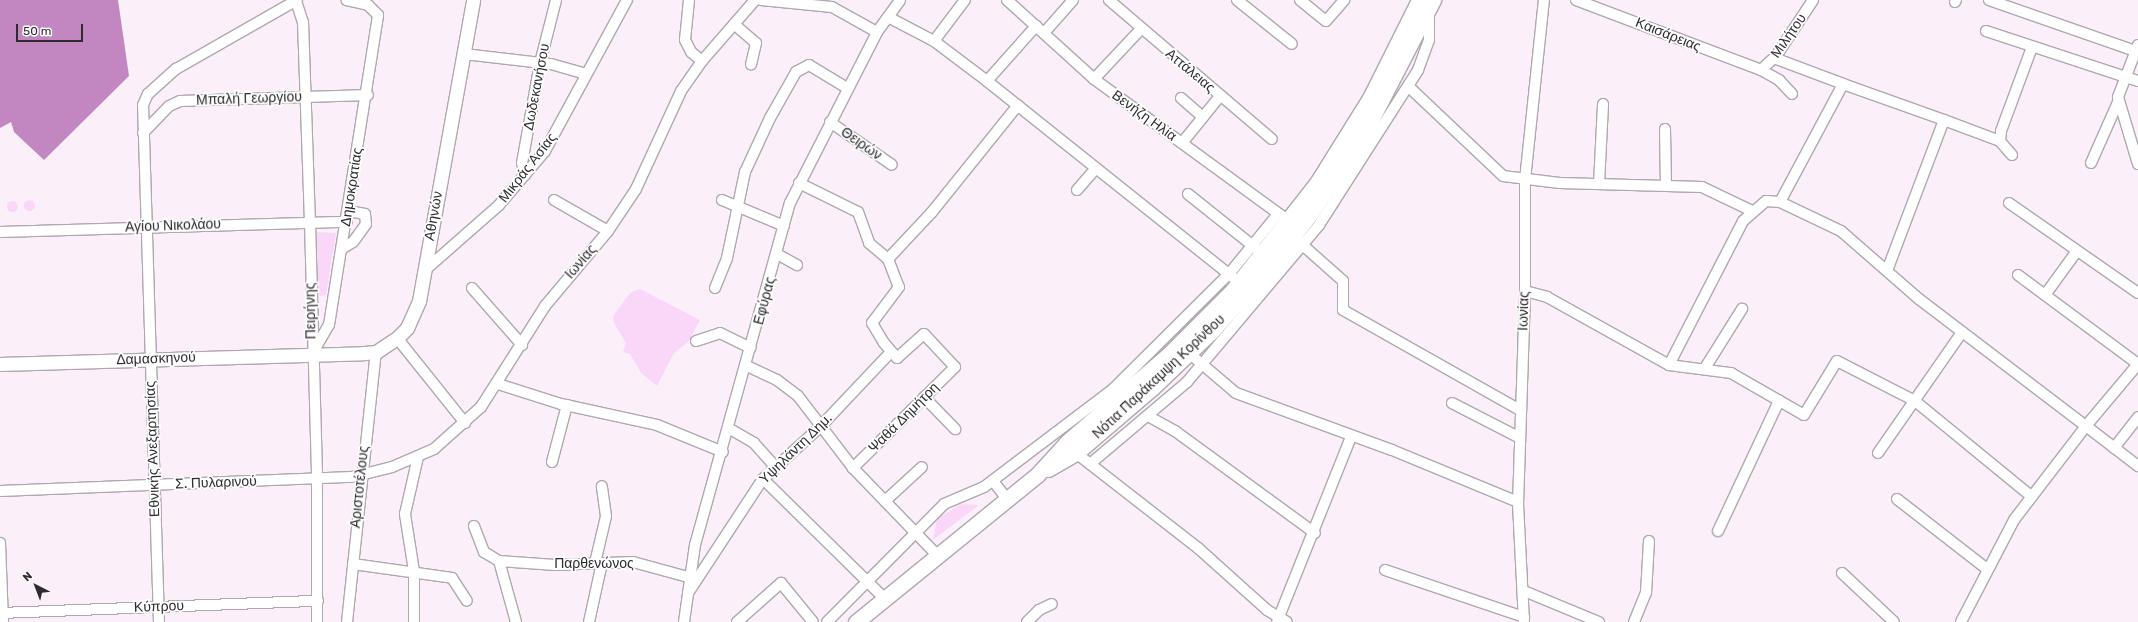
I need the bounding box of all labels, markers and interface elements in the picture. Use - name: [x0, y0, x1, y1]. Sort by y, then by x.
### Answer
- street label: Μιλήτου: [1768, 11, 1810, 61]
- street label: Καισάρειας: [1633, 14, 1703, 56]
- scale bar: [18, 16, 85, 42]
- text: 50 m: [23, 24, 51, 38]
- street label: Δωδεκανήσου: [520, 42, 554, 132]
- street label: Αττάλειας: [1162, 45, 1218, 97]
- street label: Βενήζη Ηλία: [1108, 87, 1180, 145]
- street label: Μπαλή Γεωργίου: [196, 89, 302, 109]
- street label: Θειρών: [837, 124, 885, 164]
- street label: Μικράς Ασίας: [496, 130, 560, 206]
- street label: Δημοκρατίας: [337, 146, 367, 228]
- street label: Αθηνών: [421, 190, 447, 242]
- street label: Αγίου Νικολάου: [125, 216, 221, 236]
- street label: Ιωνίας: [562, 241, 600, 283]
- street label: Εφύρας: [751, 275, 779, 327]
- street label: Πειρήνης: [302, 282, 320, 340]
- street label: Ιωνίας: [1515, 291, 1533, 331]
- street label: Νότια Παράκαμψη Κορίνθου: [1089, 311, 1229, 443]
- street label: Δαμασκηνού: [116, 349, 196, 369]
- street label: Ψαθά Δημήτρη: [865, 379, 943, 457]
- street label: Εθνικής Ανεξαρτησίας: [142, 381, 164, 517]
- street label: Υψηλάντη Δημ.: [756, 410, 836, 488]
- street label: Αριστοτέλους: [347, 445, 373, 529]
- street label: Σ. Πυλαρινού: [175, 473, 257, 493]
- street label: Παρθενώνος: [554, 556, 634, 572]
- north arrow: [16, 566, 56, 606]
- text: N: [20, 569, 35, 584]
- street label: Κύπρου: [134, 598, 184, 616]

